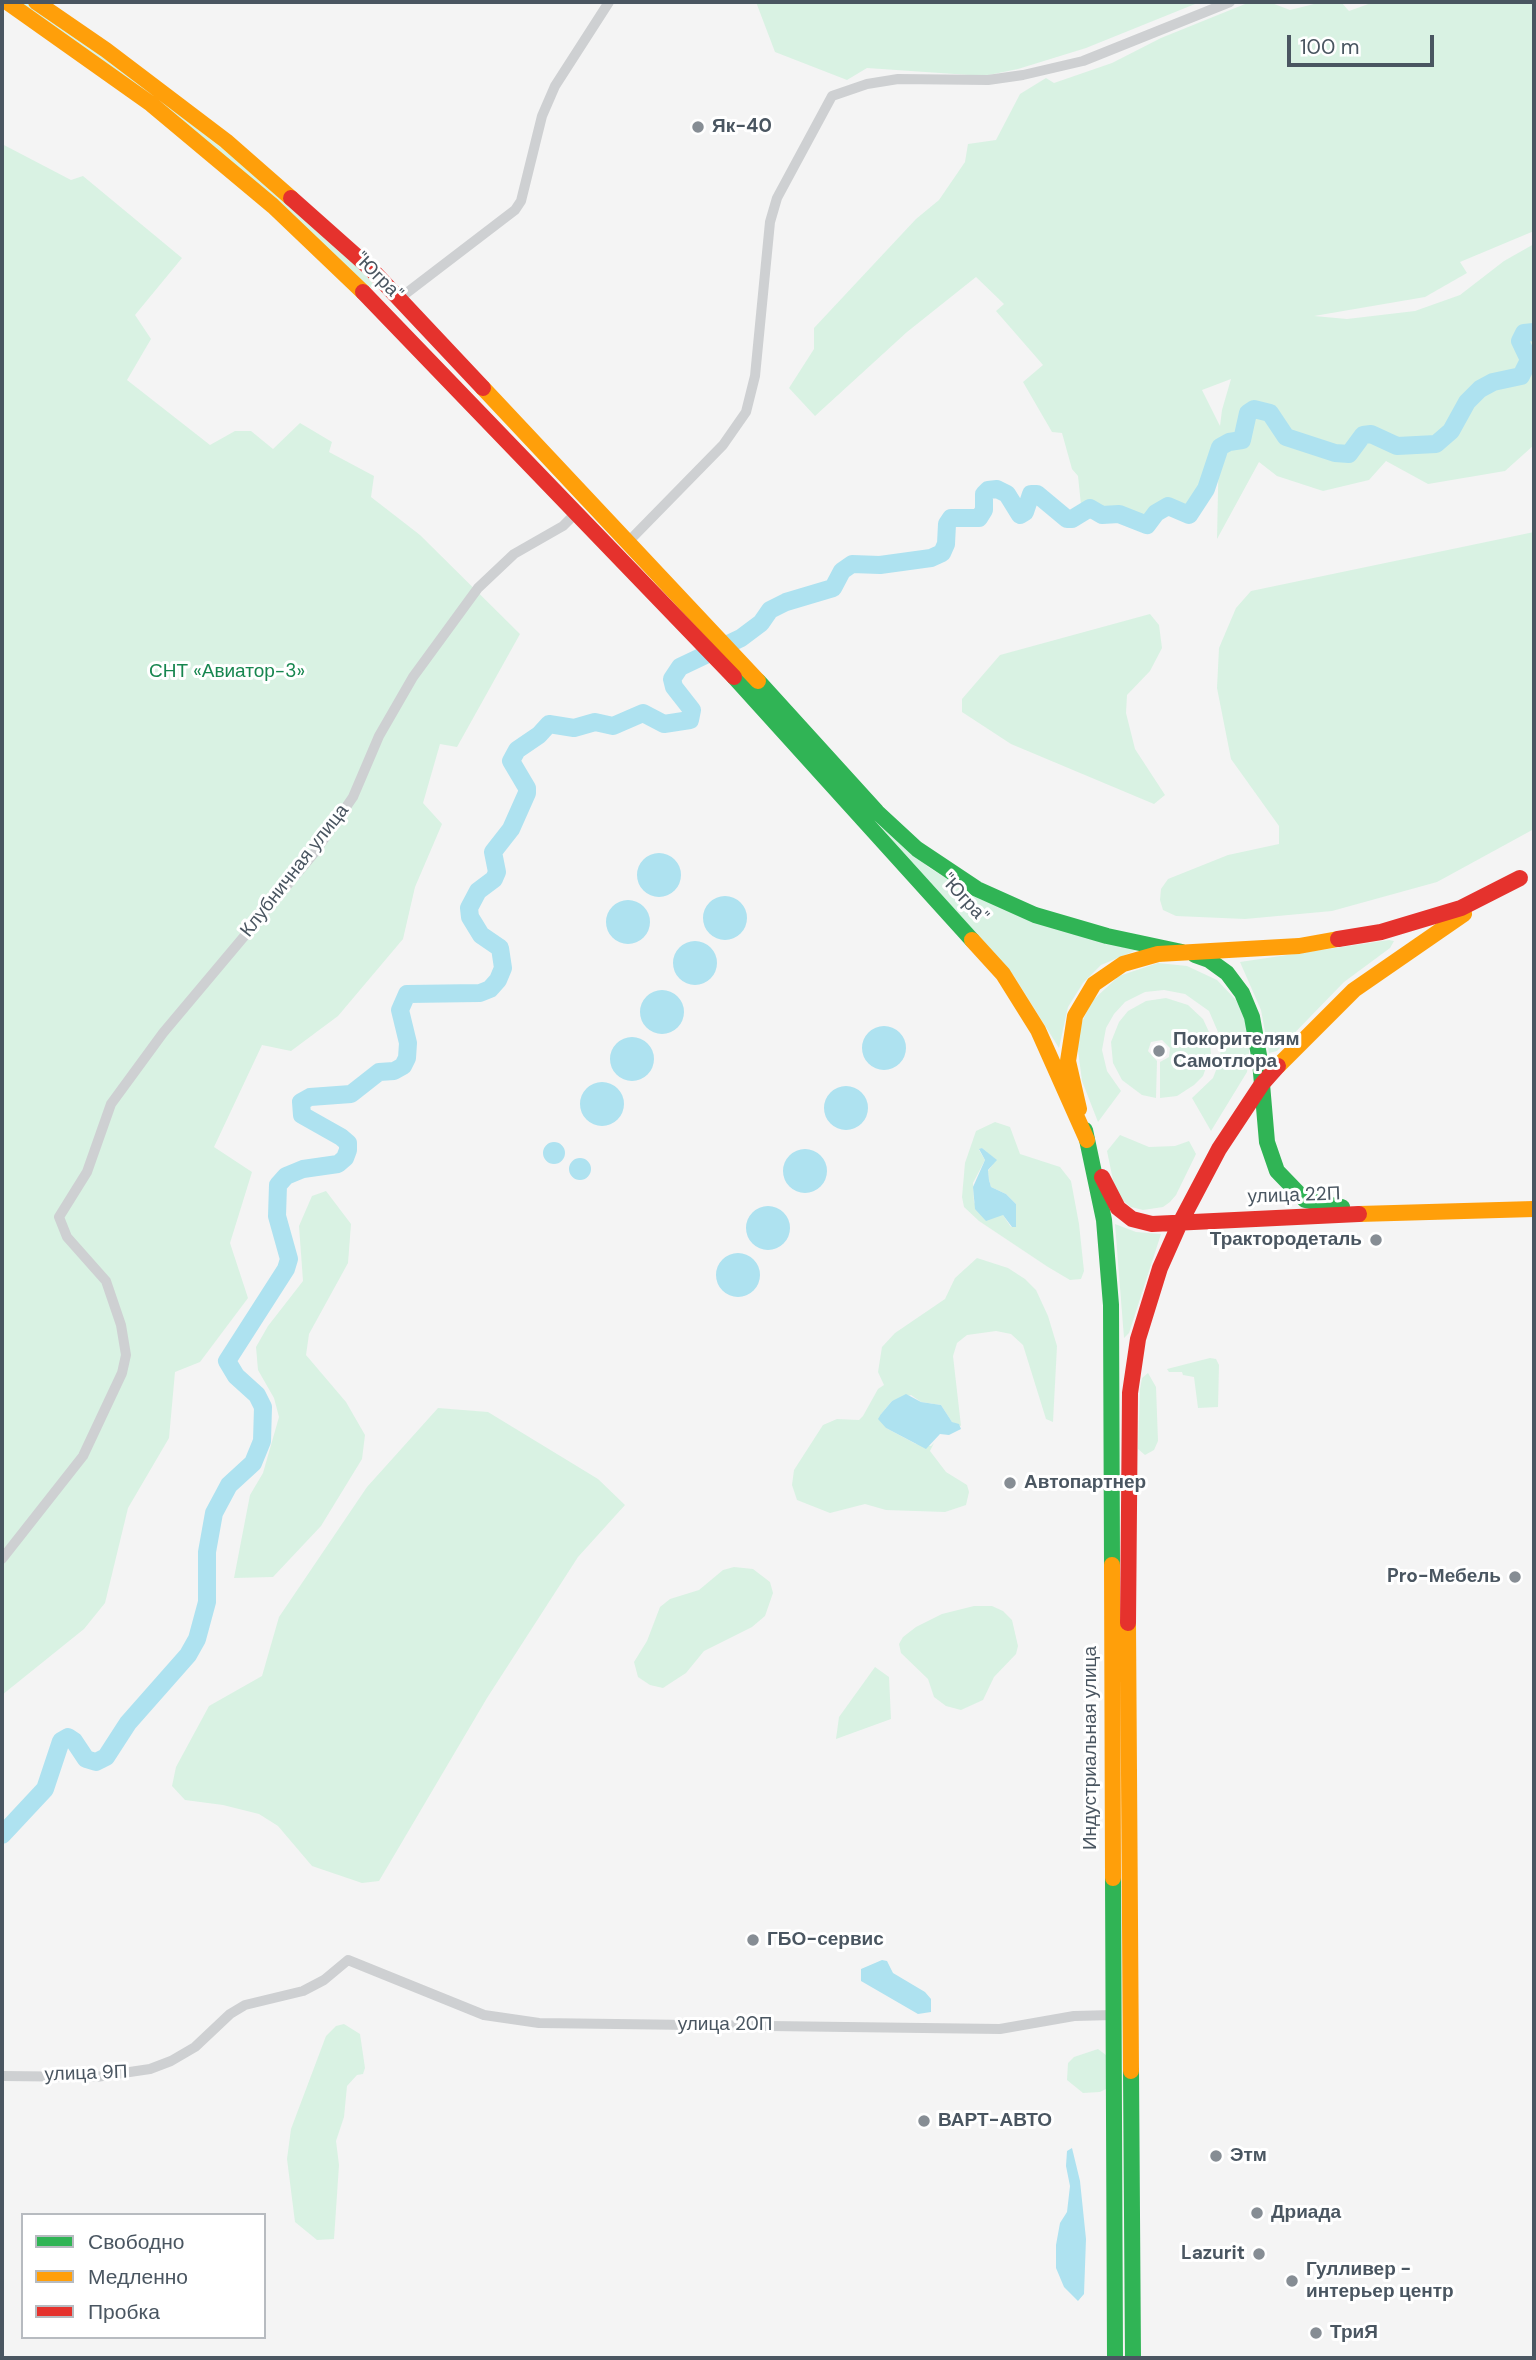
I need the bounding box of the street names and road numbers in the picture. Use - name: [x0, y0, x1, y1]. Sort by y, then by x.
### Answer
- street label: "Югра": [349, 248, 407, 306]
- street label: Клубничная улица: [236, 800, 354, 942]
- street label: "Югра": [936, 870, 992, 928]
- street label: улица 22П: [1247, 1183, 1341, 1209]
- street label: Индустриальная улица: [1080, 1646, 1102, 1850]
- street label: улица 20П: [678, 2014, 772, 2036]
- street label: улица 9П: [44, 2061, 128, 2087]

